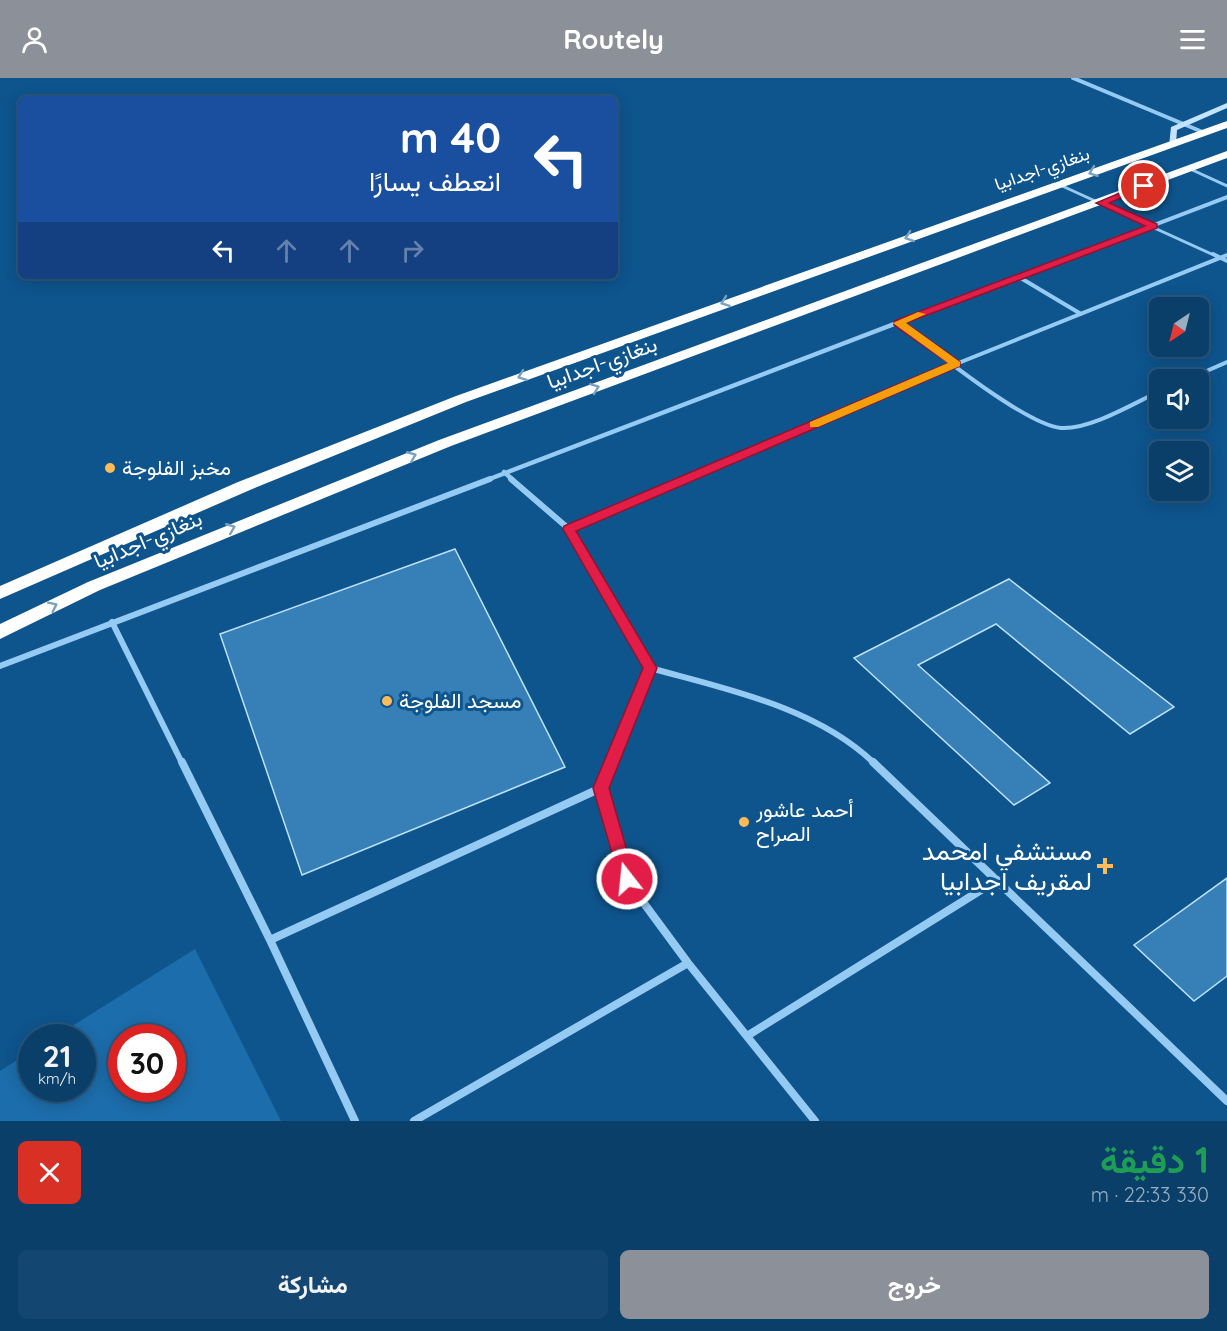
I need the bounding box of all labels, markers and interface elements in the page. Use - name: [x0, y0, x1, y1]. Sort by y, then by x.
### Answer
- text: Routely: [563, 22, 664, 56]
- icon: person: [18, 23, 51, 56]
- icon: menu: [1176, 23, 1209, 56]
- text: 40 m: [400, 111, 501, 164]
- icon: left: [522, 120, 600, 198]
- street label: بنغازي-اجدابيا: [991, 142, 1094, 199]
- pin: [1118, 160, 1169, 211]
- text: انعطف يسارًا: [369, 164, 501, 198]
- one-way arrow: [1088, 164, 1099, 177]
- icon: arrive: [1127, 169, 1160, 202]
- one-way arrow: [904, 229, 915, 242]
- icon: left: [207, 234, 240, 267]
- icon: ahead: [270, 234, 303, 267]
- icon: ahead: [333, 234, 366, 267]
- icon: right: [396, 234, 429, 267]
- one-way arrow: [720, 295, 731, 308]
- north arrow: [1149, 297, 1209, 357]
- map controls: [1149, 297, 1209, 501]
- street label: بنغازي-اجدابيا: [543, 330, 662, 399]
- one-way arrow: [517, 369, 528, 382]
- button: sound: [1149, 369, 1209, 429]
- one-way arrow: [589, 383, 600, 395]
- button: layers: [1149, 441, 1209, 501]
- one-way arrow: [406, 451, 417, 463]
- place label: مخبز الفلوجة: [122, 454, 231, 481]
- marker: مخبز الفلوجة: [103, 461, 117, 475]
- street label: بنغازي-اجدابيا: [89, 505, 208, 578]
- one-way arrow: [225, 523, 236, 535]
- one-way arrow: [46, 602, 57, 613]
- place label: مسجد الفلوجة: [399, 687, 521, 714]
- marker: مسجد الفلوجة: [380, 694, 394, 708]
- place label: أحمد عاشور الصراح: [755, 796, 854, 848]
- marker: أحمد عاشور الصراح: [737, 815, 751, 829]
- place label: مستشفي امحمد لمقريف اجدابيا: [922, 834, 1092, 897]
- position arrow: [595, 847, 659, 911]
- marker: مستشفي امحمد لمقريف اجدابيا: [1096, 857, 1114, 875]
- speed limit sign: 30: [108, 1024, 186, 1102]
- text: 21: [43, 1037, 71, 1075]
- text: km/h: [38, 1069, 76, 1088]
- text: 1 دقيقة: [1100, 1137, 1209, 1182]
- button: close: [18, 1141, 81, 1204]
- text: 330 m · 22:33: [1091, 1182, 1209, 1207]
- button: مشاركة: [18, 1250, 608, 1319]
- button: خروج: [620, 1250, 1209, 1319]

